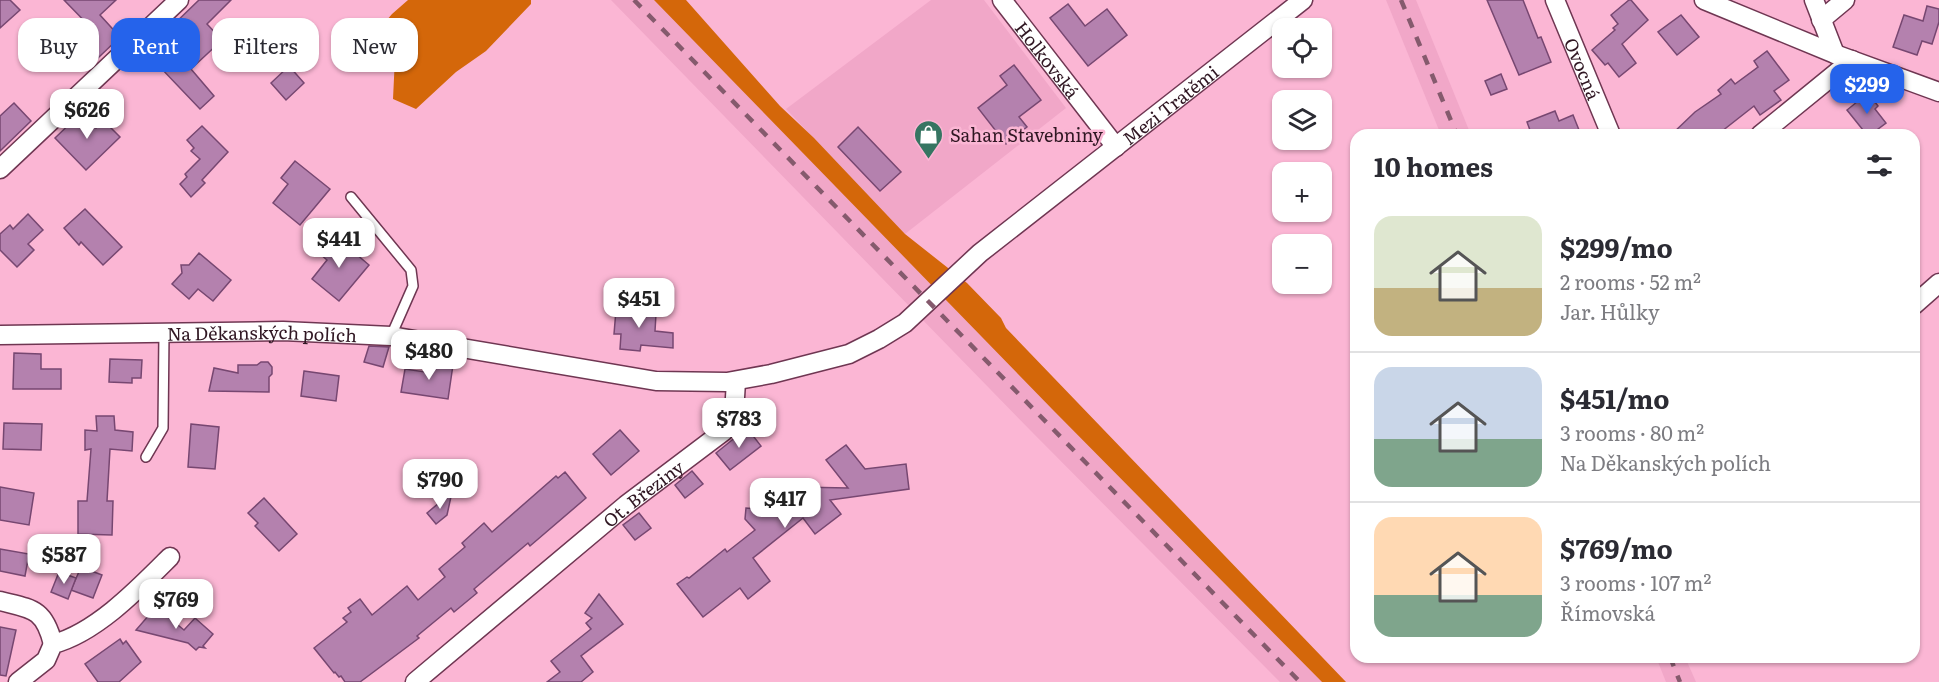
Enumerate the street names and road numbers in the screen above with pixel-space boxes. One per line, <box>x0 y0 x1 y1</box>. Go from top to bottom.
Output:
street label: Holkovská <box>1009 15 1087 104</box>
street label: Ovocná <box>1558 33 1608 104</box>
street label: Mezi Tratěmi <box>1116 58 1224 151</box>
street label: Na Děkanských polích <box>167 317 358 348</box>
street label: Ot. Březiny <box>596 452 689 533</box>

